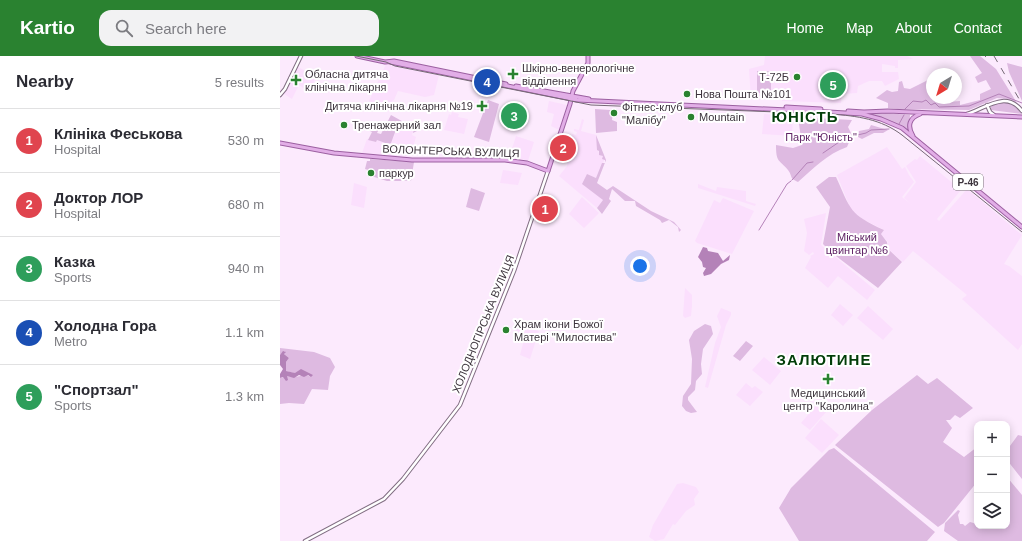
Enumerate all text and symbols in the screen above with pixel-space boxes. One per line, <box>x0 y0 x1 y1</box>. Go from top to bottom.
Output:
search box <box>99 10 379 46</box>
text: Kartio <box>20 17 75 38</box>
icon: search <box>113 17 135 39</box>
text: Search here <box>145 20 227 37</box>
text: Home <box>787 20 824 36</box>
text: Map <box>846 20 873 36</box>
text: About <box>895 20 932 36</box>
text: Contact <box>954 20 1002 36</box>
place label: Шкірно-венерологічне відділення <box>522 62 634 87</box>
pin: 4 <box>474 67 500 97</box>
place label: Обласна дитяча клінічна лікарня <box>305 68 389 93</box>
marker: Шкірно-венерологічне відділення <box>507 68 519 80</box>
north arrow <box>926 68 962 104</box>
pin: 5 <box>820 70 846 100</box>
place label: Т-72Б <box>759 71 789 83</box>
text: Nearby <box>16 72 74 91</box>
marker: Т-72Б <box>792 72 802 82</box>
marker: Обласна дитяча клінічна лікарня <box>290 74 302 86</box>
text: 5 results <box>215 75 264 90</box>
place label: Нова Пошта №101 <box>695 88 791 100</box>
marker: Нова Пошта №101 <box>682 89 692 99</box>
place label: Дитяча клінічна лікарня №19 <box>325 100 473 112</box>
marker: Дитяча клінічна лікарня №19 <box>476 100 488 112</box>
pin: 3 <box>501 101 527 131</box>
place label: Фітнес-клуб "Малібу" <box>622 101 682 126</box>
marker: Фітнес-клуб "Малібу" <box>609 108 619 118</box>
district label: ЮНІСТЬ <box>772 108 838 125</box>
place label: Mountain <box>699 111 744 123</box>
marker: Mountain <box>686 112 696 122</box>
place label: Тренажерний зал <box>352 119 441 131</box>
marker: Тренажерний зал <box>339 120 349 130</box>
text: Клініка Феськова <box>54 125 182 142</box>
park label: Парк "Юність" <box>785 131 857 143</box>
text: 1 <box>25 133 33 148</box>
text: 530 m <box>228 133 264 148</box>
pin: 2 <box>550 133 576 163</box>
text: Hospital <box>54 142 101 157</box>
street label: ВОЛОНТЕРСЬКА ВУЛИЦЯ <box>382 143 520 159</box>
place label: паркур <box>379 167 414 179</box>
marker: паркур <box>366 168 376 178</box>
road number: Р-46 <box>953 174 983 190</box>
text: Доктор ЛОР <box>54 189 143 206</box>
pin: 1 <box>532 194 558 224</box>
text: 2 <box>25 197 33 212</box>
text: 680 m <box>228 197 264 212</box>
text: Hospital <box>54 206 101 221</box>
park label: Міський цвинтар №6 <box>826 231 888 256</box>
text: Казка <box>54 253 95 270</box>
street label: ХОЛОДНОГІРСЬКА ВУЛИЦЯ <box>450 253 516 395</box>
your location <box>630 256 650 276</box>
text: 3 <box>25 261 33 276</box>
text: 940 m <box>228 261 264 276</box>
text: Sports <box>54 270 92 285</box>
text: Холодна Гора <box>54 317 156 334</box>
place label: Храм ікони Божої Матері "Милостива" <box>514 318 616 343</box>
text: 4 <box>25 325 33 340</box>
text: 1.1 km <box>225 325 264 340</box>
marker: Храм ікони Божої Матері "Милостива" <box>501 325 511 335</box>
text: Metro <box>54 334 87 349</box>
district label: ЗАЛЮТИНЕ <box>777 351 871 368</box>
marker: Медицинський центр "Каролина" <box>822 373 834 385</box>
text: "Спортзал" <box>54 381 139 398</box>
place label: Медицинський центр "Каролина" <box>783 387 873 412</box>
text: 5 <box>25 389 33 404</box>
text: 1.3 km <box>225 389 264 404</box>
text: Sports <box>54 398 92 413</box>
map controls <box>974 421 1010 529</box>
button: + <box>974 421 1010 457</box>
button: − <box>974 457 1010 493</box>
button: layers <box>974 493 1010 529</box>

